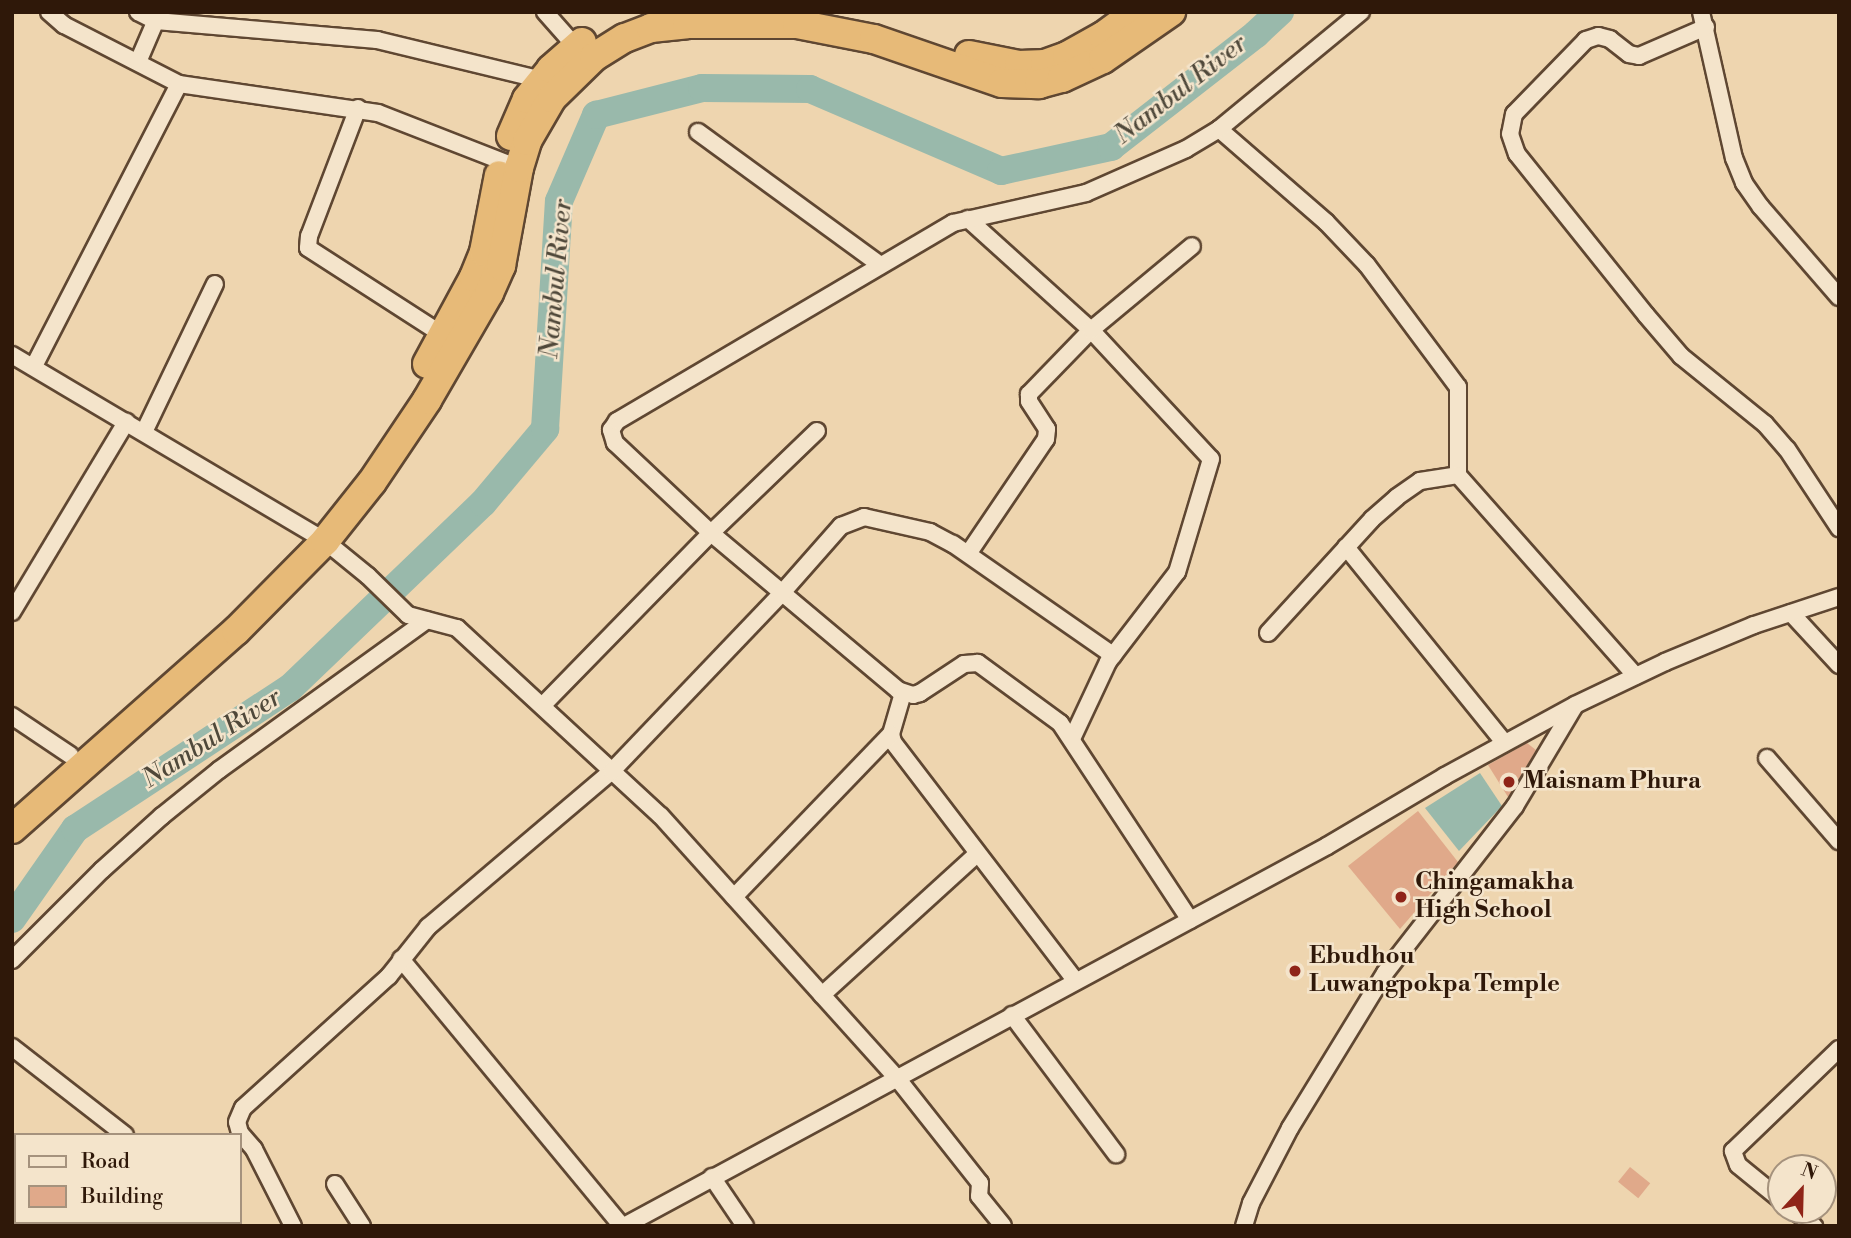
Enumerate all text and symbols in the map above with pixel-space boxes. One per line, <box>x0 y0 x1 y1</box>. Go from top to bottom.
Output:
water label: Nambul River <box>1109 29 1253 151</box>
water label: Nambul River <box>535 198 579 360</box>
water label: Nambul River <box>137 682 287 796</box>
place label: Maisnam Phura <box>1523 768 1701 796</box>
marker: Maisnam Phura <box>1501 774 1517 790</box>
place label: Chingamakha High School <box>1415 869 1574 925</box>
marker: Chingamakha High School <box>1393 889 1409 905</box>
place label: Ebudhou Luwangpokpa Temple <box>1309 943 1560 999</box>
marker: Ebudhou Luwangpokpa Temple <box>1287 963 1303 979</box>
legend <box>14 1133 242 1224</box>
text: Road <box>81 1149 130 1175</box>
north arrow <box>1767 1154 1837 1224</box>
text: N <box>1798 1157 1821 1185</box>
text: Building <box>81 1184 163 1210</box>

